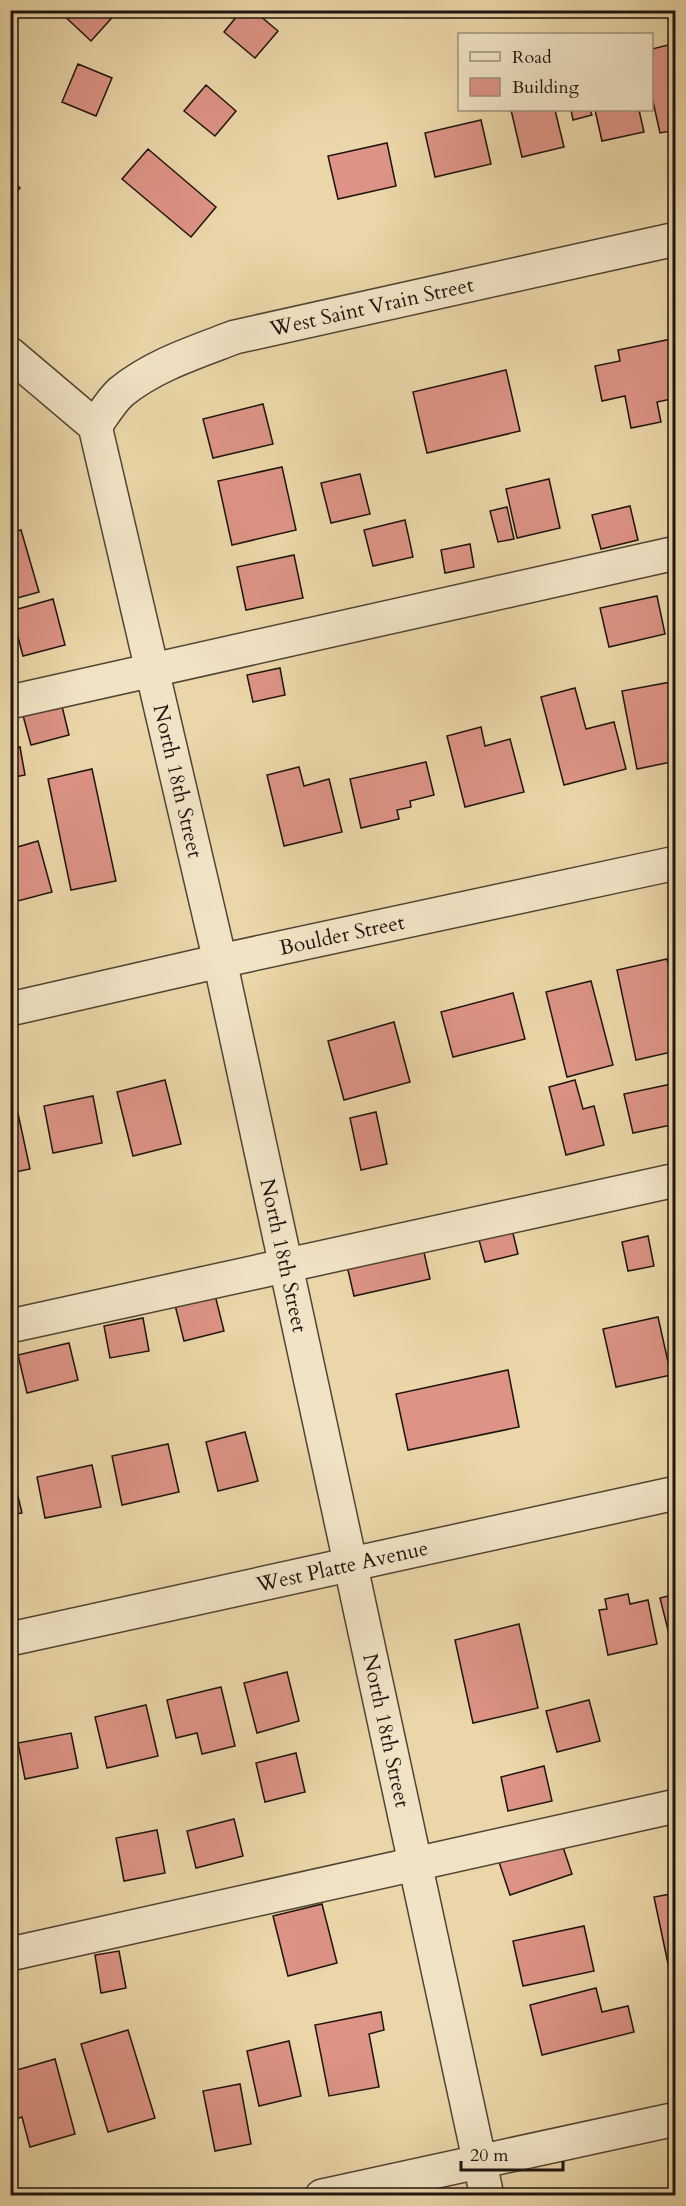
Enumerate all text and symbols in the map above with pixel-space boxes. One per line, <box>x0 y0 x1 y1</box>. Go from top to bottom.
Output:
legend <box>458 33 653 111</box>
text: Road <box>512 45 552 70</box>
text: Building <box>512 75 580 100</box>
street label: West Saint Vrain Street <box>266 270 477 344</box>
street label: North 18th Street <box>146 701 210 861</box>
street label: Boulder Street <box>277 907 407 962</box>
street label: North 18th Street <box>253 1176 314 1335</box>
street label: West Platte Avenue <box>252 1533 431 1599</box>
street label: North 18th Street <box>356 1651 417 1810</box>
scale bar <box>461 2134 563 2172</box>
text: 20 m <box>470 2143 509 2168</box>

